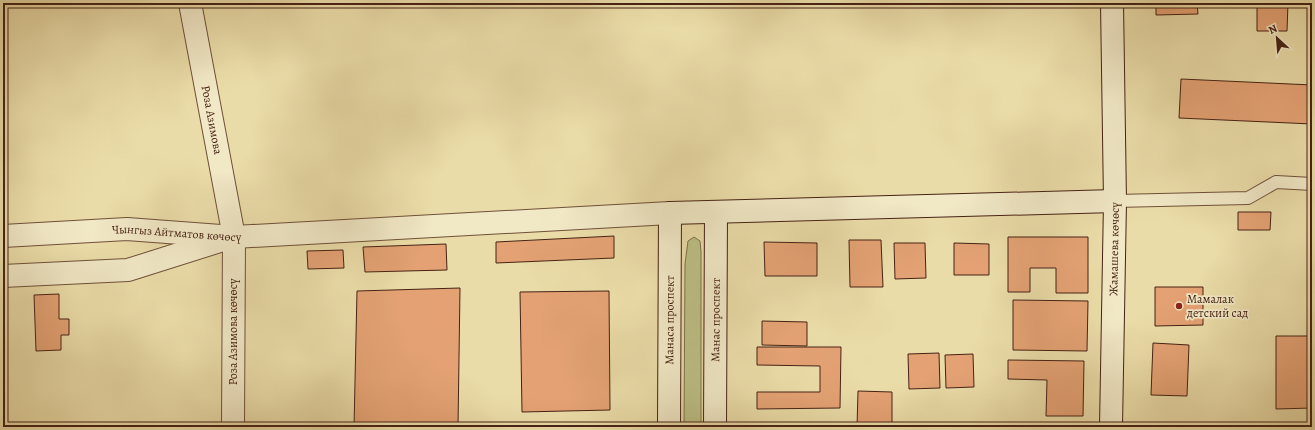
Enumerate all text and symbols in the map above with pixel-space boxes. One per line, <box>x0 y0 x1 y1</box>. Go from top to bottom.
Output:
north arrow <box>1257 18 1297 58</box>
text: N <box>1266 21 1280 38</box>
street label: Роза Азимова <box>198 84 226 156</box>
street label: Жамашева көчөсү <box>1105 202 1123 296</box>
street label: Чынгыз Айтматов көчөсү <box>112 221 242 245</box>
street label: Манаса проспект <box>661 275 678 365</box>
street label: Манас проспект <box>707 277 724 362</box>
street label: Роза Азимова көчөсү <box>225 278 241 385</box>
place label: Мамалак детский сад <box>1186 291 1248 321</box>
marker: Мамалак детский сад <box>1174 301 1184 311</box>

